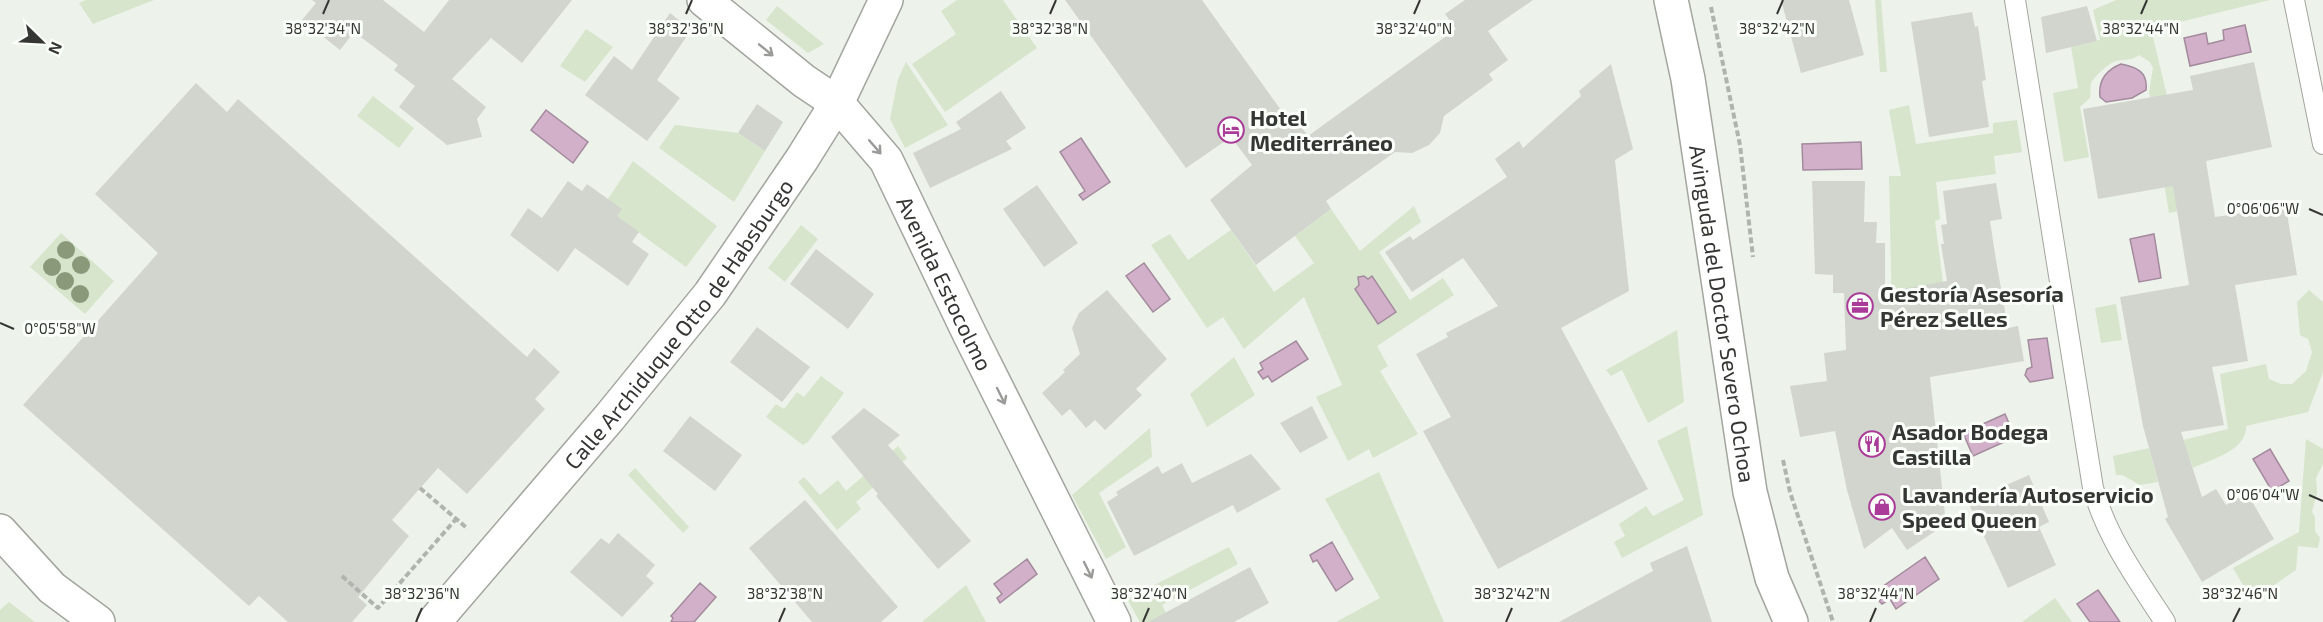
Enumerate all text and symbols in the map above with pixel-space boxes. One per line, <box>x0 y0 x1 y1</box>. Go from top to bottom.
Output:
north arrow <box>12 12 72 72</box>
text: 38°32'34"N <box>285 19 361 37</box>
text: 38°32'36"N <box>648 19 724 37</box>
text: 38°32'38"N <box>1012 19 1088 37</box>
text: 38°32'40"N <box>1376 19 1452 37</box>
text: 38°32'42"N <box>1739 19 1815 37</box>
text: 38°32'44"N <box>2103 19 2179 37</box>
text: N <box>45 39 67 57</box>
one-way arrow <box>758 43 773 57</box>
place label: Hotel Mediterráneo <box>1250 104 1393 155</box>
hotel icon: Hotel Mediterráneo <box>1216 115 1246 145</box>
one-way arrow <box>868 139 882 154</box>
street label: Avinguda del Doctor Severo Ochoa <box>1685 143 1761 484</box>
street label: Calle Archiduque Otto de Habsburgo <box>558 173 798 474</box>
street label: Avenida Estocolmo <box>892 192 998 374</box>
text: 0°06'06"W <box>2227 199 2299 217</box>
place label: Gestoría Asesoría Pérez Selles <box>1880 280 2064 331</box>
office icon: Gestoría Asesoría Pérez Selles <box>1845 291 1875 321</box>
text: 0°05'58"W <box>24 319 96 337</box>
one-way arrow <box>995 386 1007 404</box>
place label: Asador Bodega Castilla <box>1892 418 2048 469</box>
restaurant icon: Asador Bodega Castilla <box>1857 429 1887 459</box>
place label: Lavandería Autoservicio Speed Queen <box>1902 481 2154 533</box>
text: 0°06'04"W <box>2227 485 2299 503</box>
shop icon: Lavandería Autoservicio Speed Queen <box>1867 492 1897 522</box>
one-way arrow <box>1082 561 1094 579</box>
text: 38°32'36"N <box>384 584 460 602</box>
text: 38°32'38"N <box>747 584 823 602</box>
text: 38°32'40"N <box>1111 584 1187 602</box>
text: 38°32'42"N <box>1474 584 1550 602</box>
text: 38°32'44"N <box>1838 584 1914 602</box>
text: 38°32'46"N <box>2202 584 2278 602</box>

